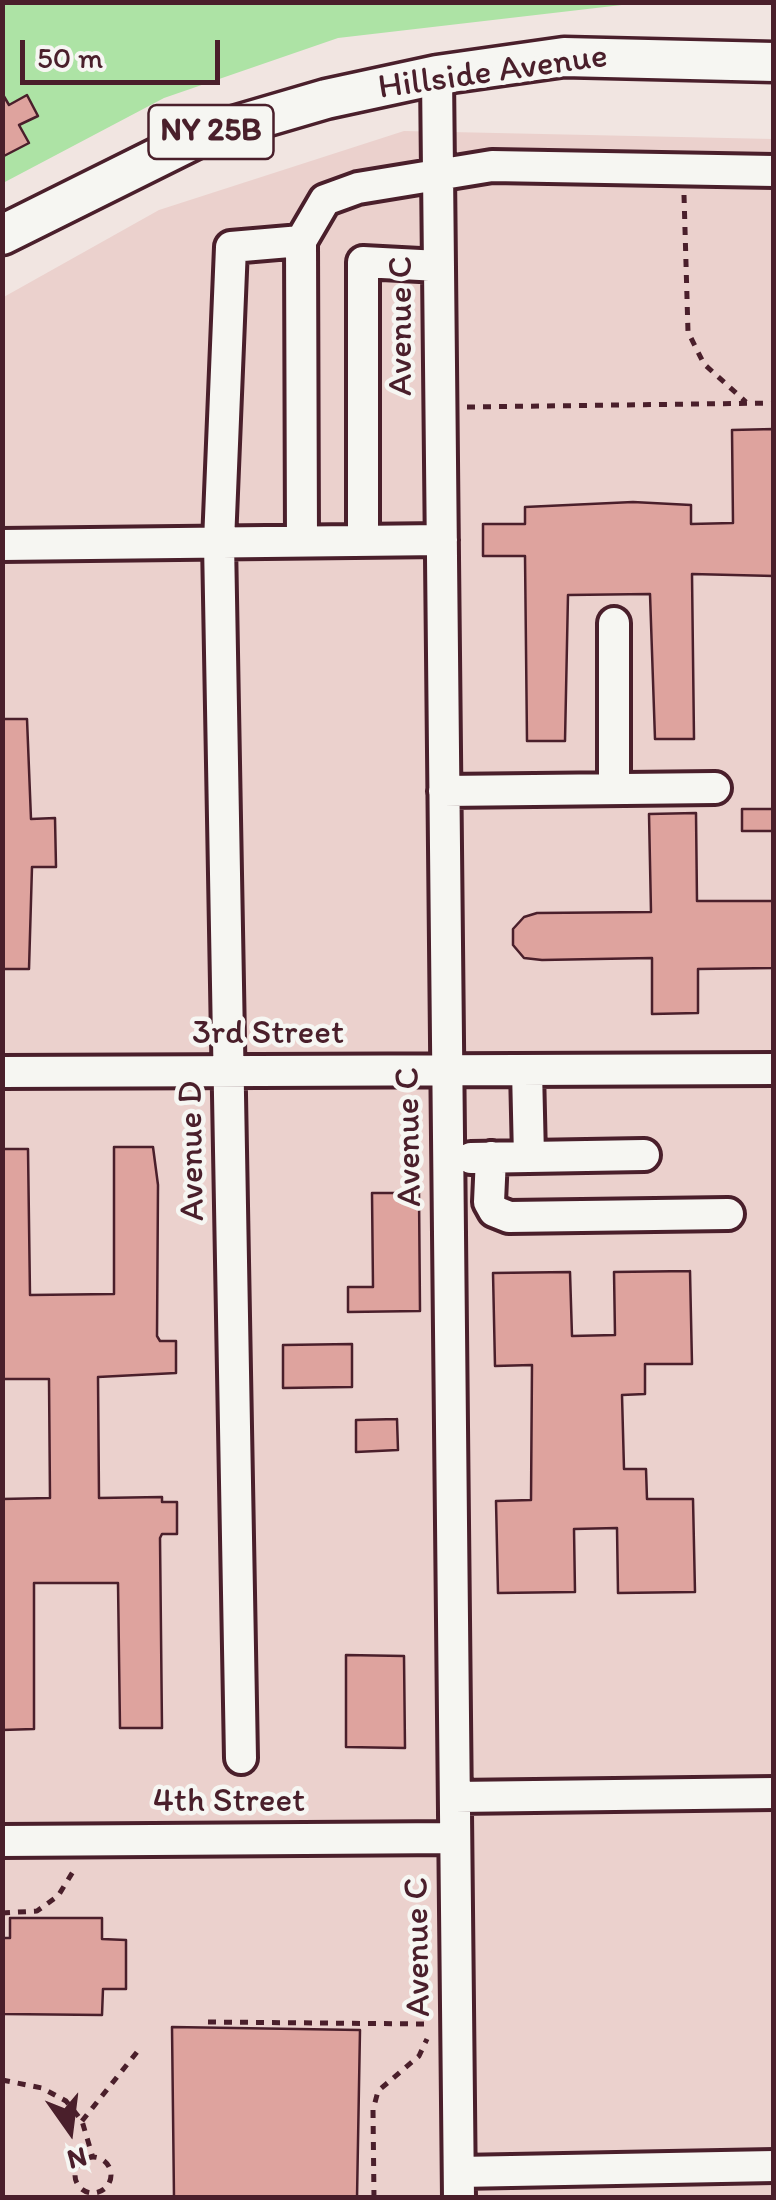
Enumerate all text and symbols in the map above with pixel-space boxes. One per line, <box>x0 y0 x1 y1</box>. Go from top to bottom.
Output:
scale bar <box>25 20 225 82</box>
street label: Hillside Avenue <box>376 36 610 110</box>
text: 50 m <box>37 39 103 76</box>
road number: NY 25B <box>148 105 274 159</box>
street label: Avenue C <box>381 256 423 396</box>
street label: 3rd Street <box>192 1013 344 1055</box>
street label: Avenue C <box>388 1067 432 1207</box>
street label: Avenue D <box>171 1080 215 1222</box>
street label: 4th Street <box>153 1781 305 1823</box>
street label: Avenue C <box>397 1877 441 2017</box>
north arrow <box>20 2080 120 2180</box>
text: N <box>64 2140 91 2178</box>

